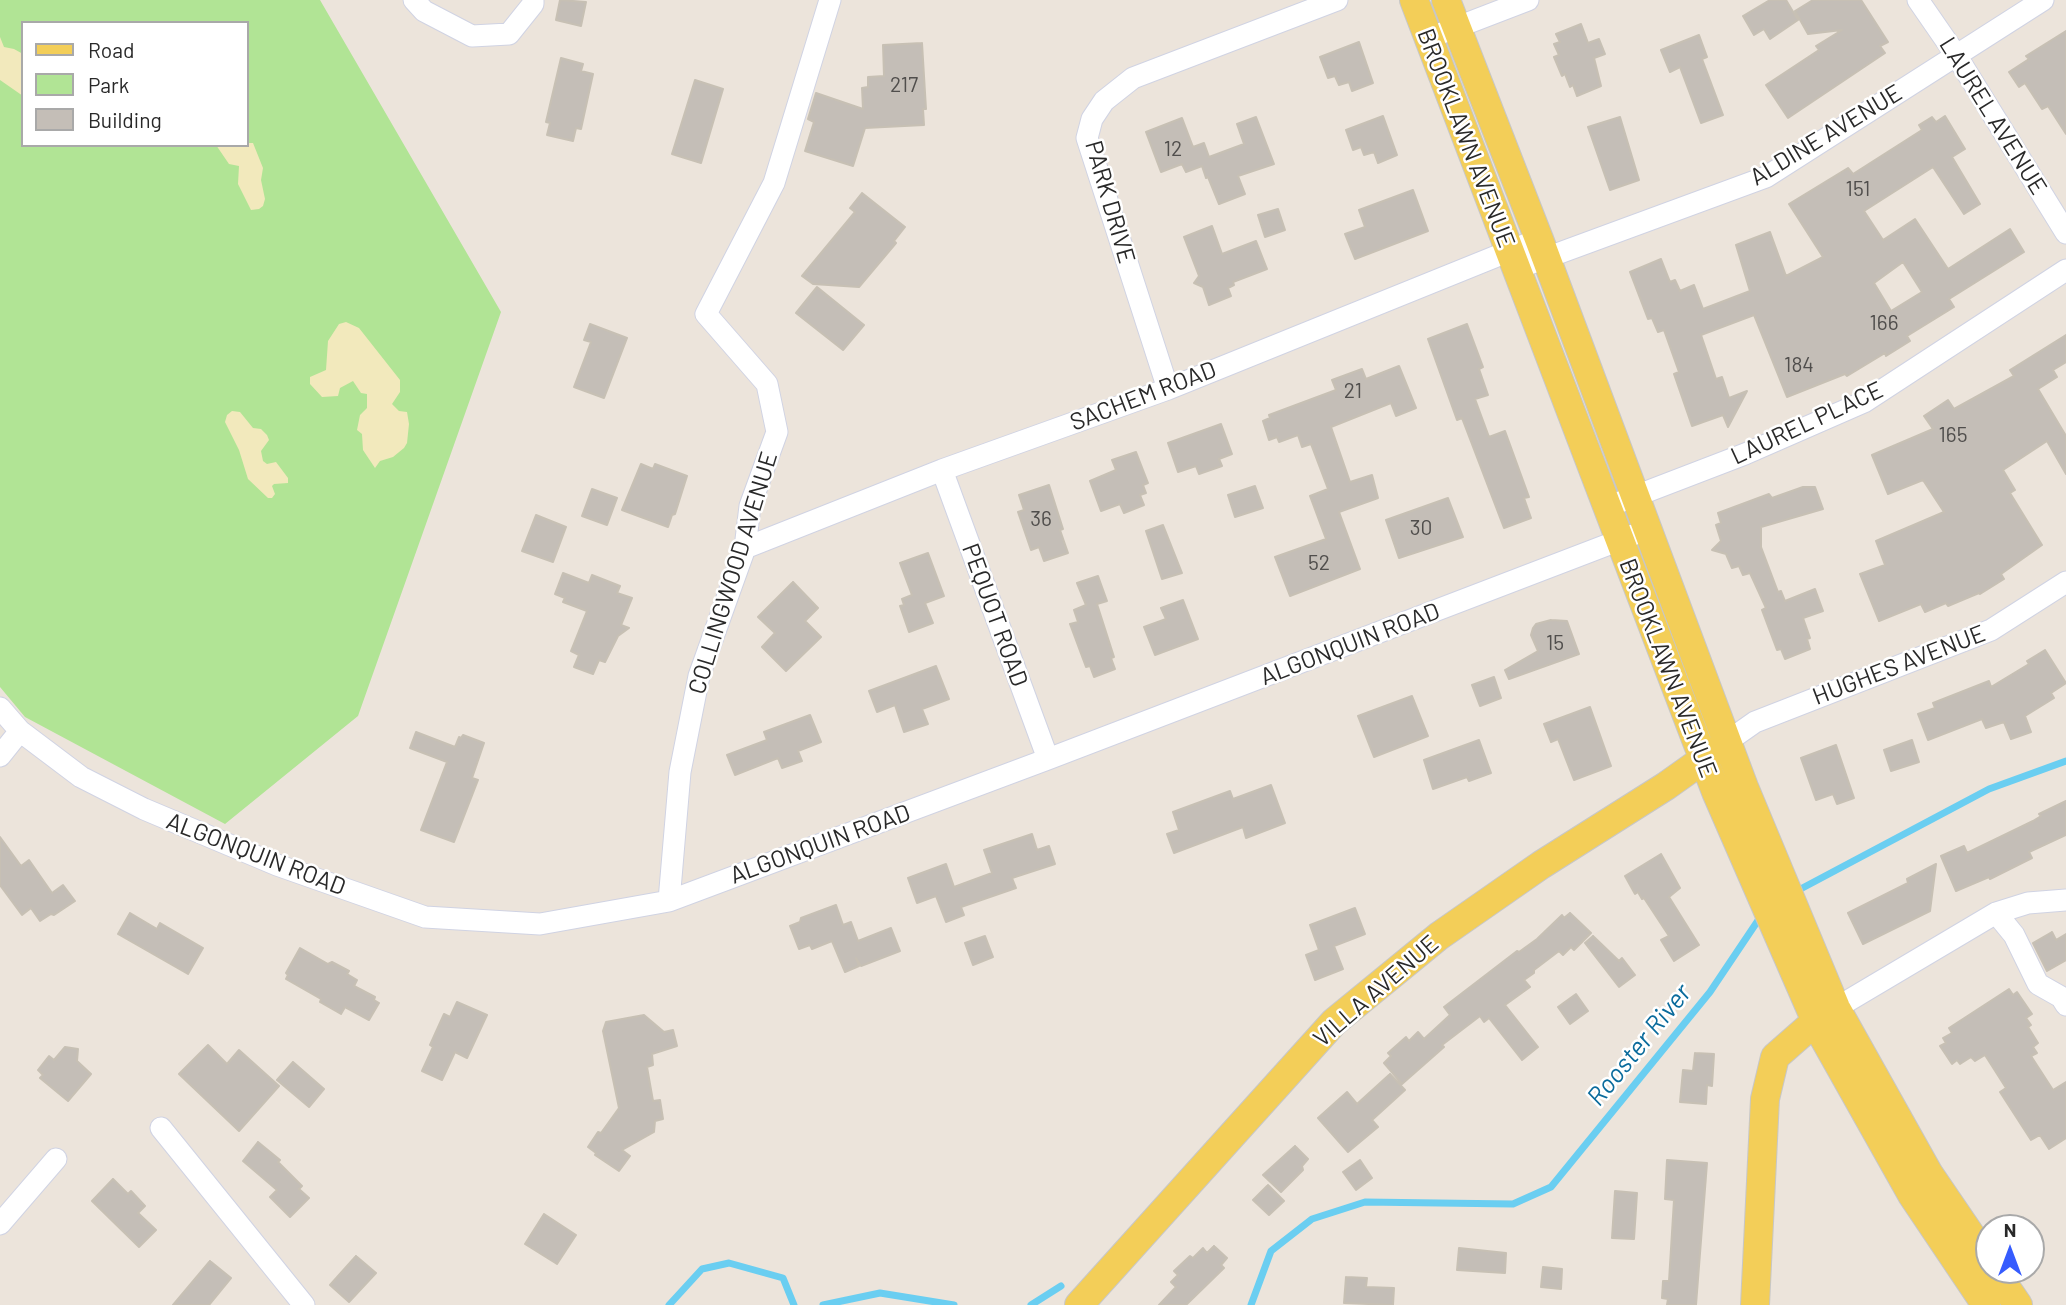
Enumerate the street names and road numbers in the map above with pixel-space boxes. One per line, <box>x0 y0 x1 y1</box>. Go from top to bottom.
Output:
street label: BROOKLAWN AVENUE <box>1411 24 1521 252</box>
street label: LAUREL AVENUE <box>1933 32 2053 200</box>
street label: ALDINE AVENUE <box>1745 78 1907 192</box>
street label: PARK DRIVE <box>1079 137 1141 267</box>
street label: SACHEM ROAD <box>1066 355 1220 437</box>
street label: LAUREL PLACE <box>1726 375 1888 471</box>
street label: COLLINGWOOD AVENUE <box>682 448 784 698</box>
street label: PEQUOT ROAD <box>956 540 1034 690</box>
street label: BROOKLAWN AVENUE <box>1613 554 1723 782</box>
street label: ALGONQUIN ROAD <box>1256 597 1444 691</box>
street label: HUGHES AVENUE <box>1809 619 1989 711</box>
street label: ALGONQUIN ROAD <box>726 798 914 890</box>
street label: ALGONQUIN ROAD <box>162 807 350 901</box>
street label: VILLA AVENUE <box>1308 929 1444 1053</box>

